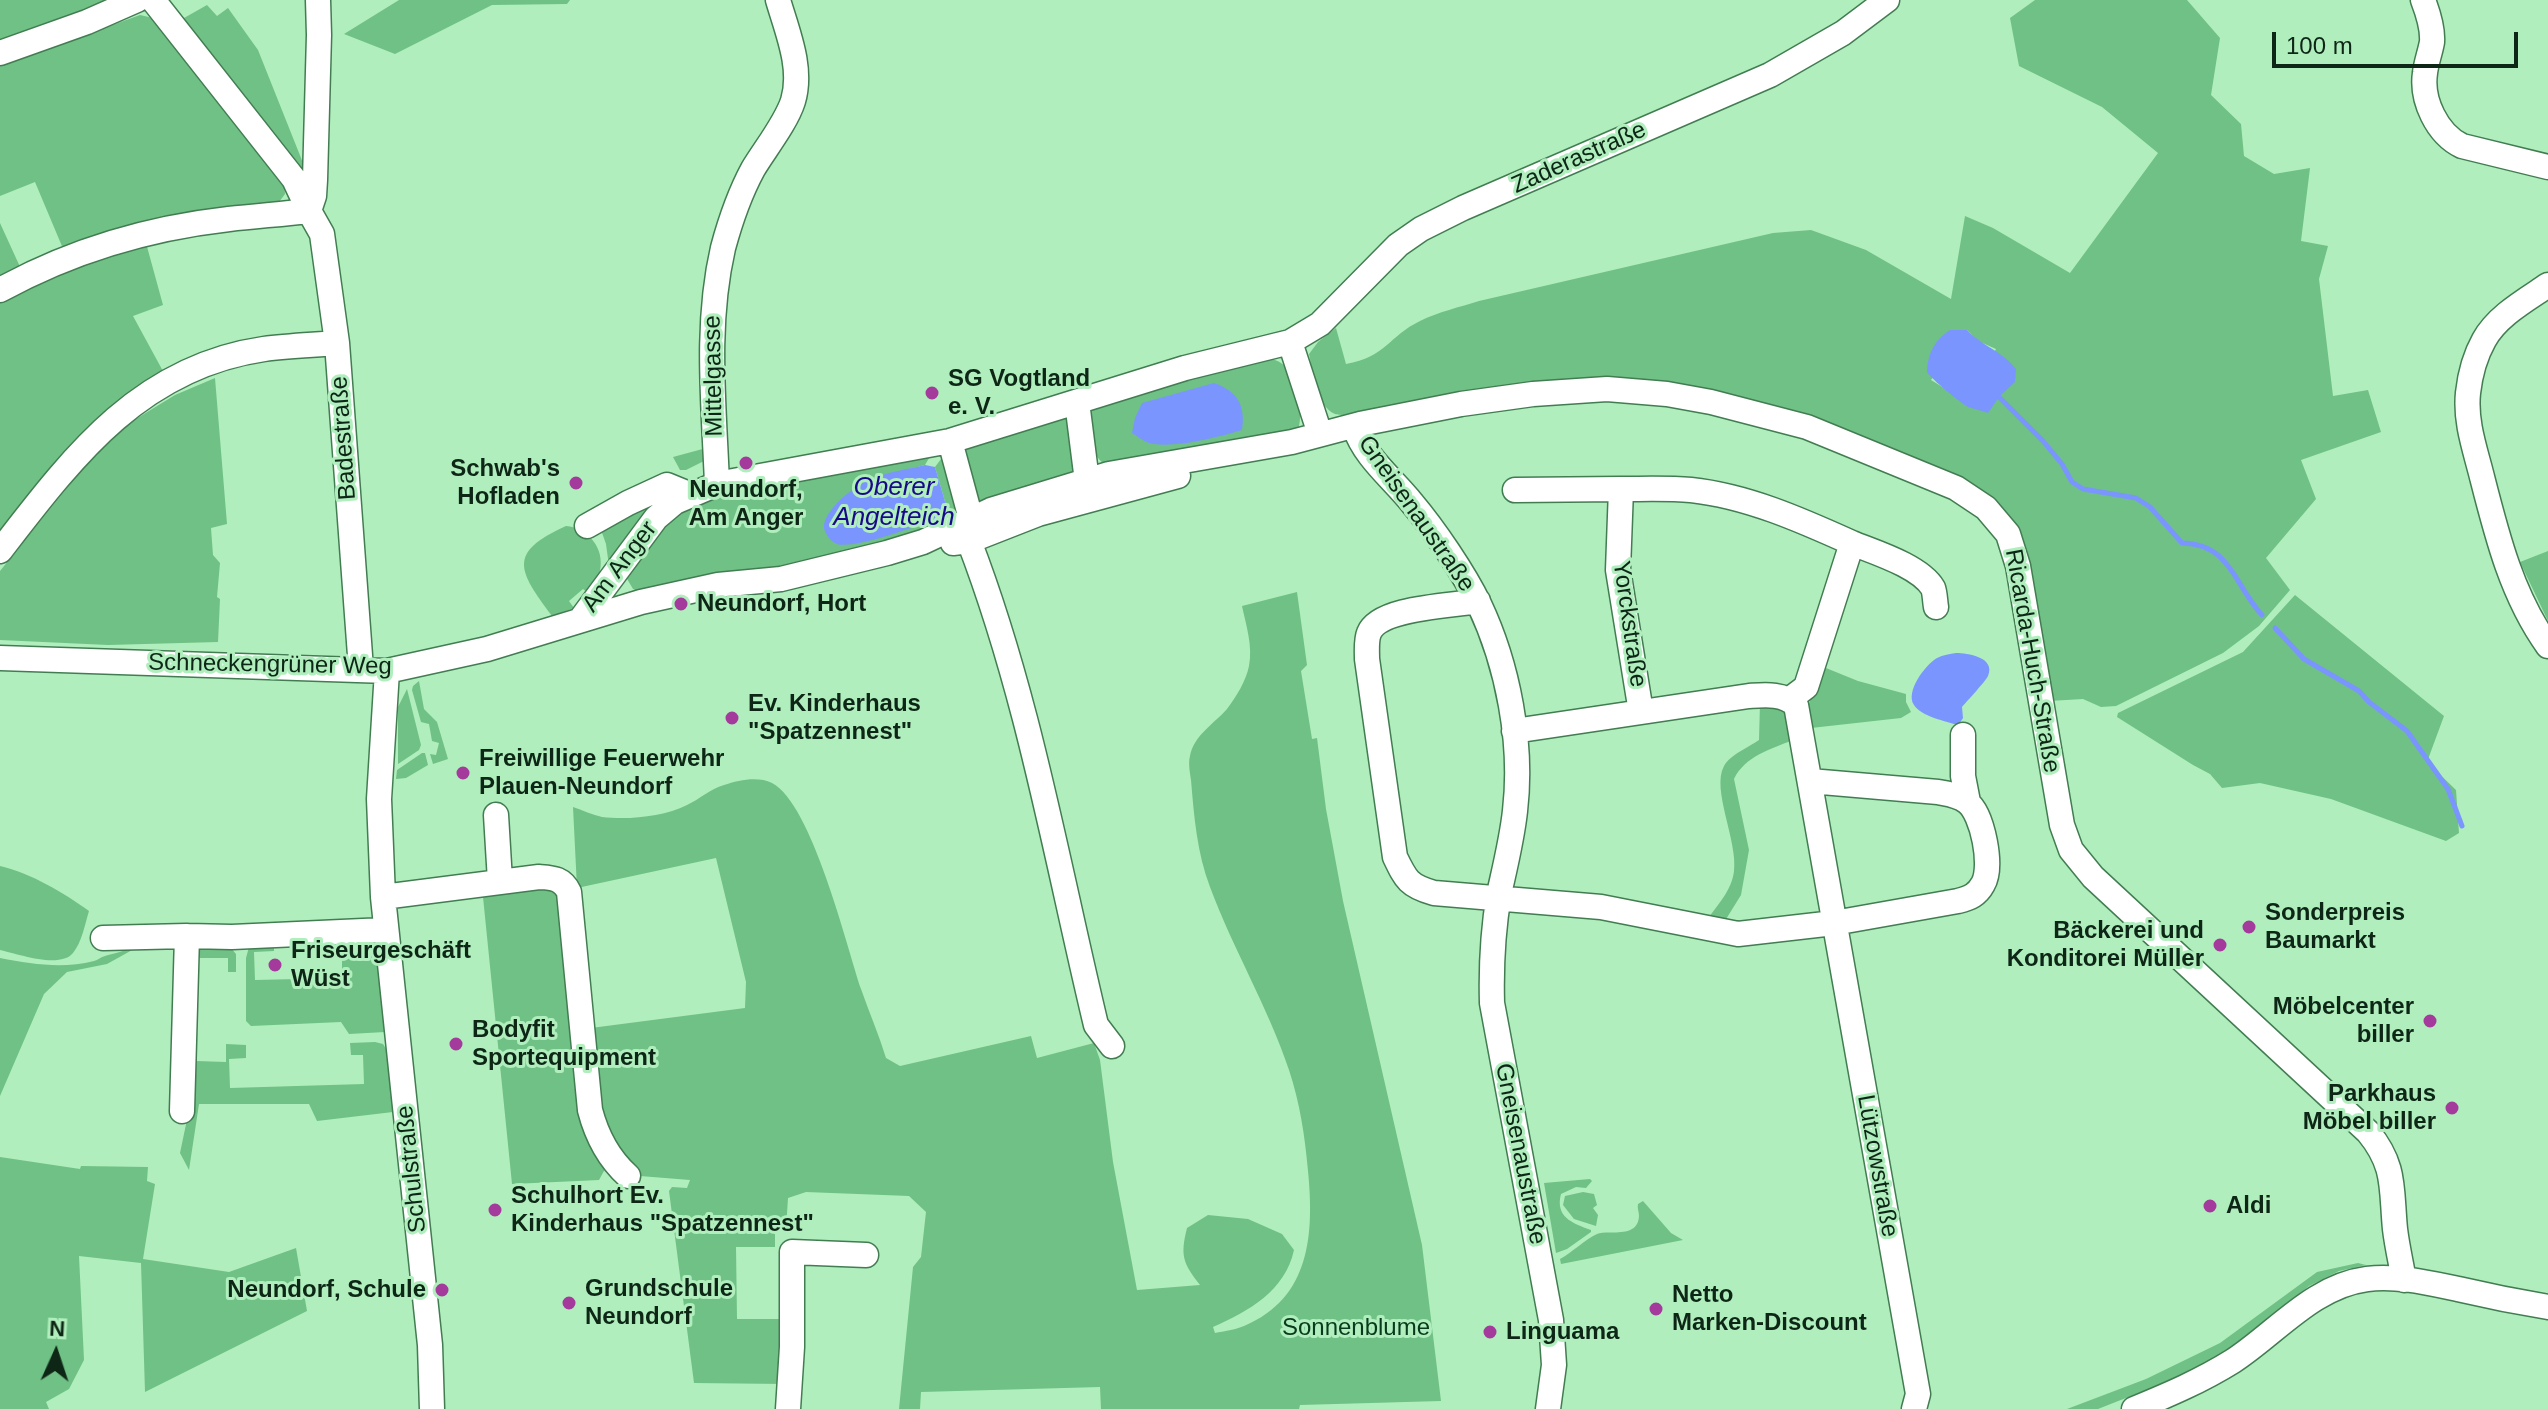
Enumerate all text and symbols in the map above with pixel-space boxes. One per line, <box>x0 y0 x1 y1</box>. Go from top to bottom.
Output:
scale bar <box>2276 16 2522 66</box>
text: 100 m <box>2286 32 2353 59</box>
street label: Zaderastraße <box>1507 116 1651 200</box>
street label: Mittelgasse <box>699 315 729 437</box>
place label: SG Vogtland e. V. <box>948 365 1090 421</box>
street label: Badestraße <box>325 375 363 501</box>
marker: SG Vogtland e. V. <box>923 384 941 402</box>
street label: Gneisenaustraße <box>1351 430 1481 598</box>
marker: Neundorf, Am Anger <box>737 454 755 472</box>
place label: Schwab's Hofladen <box>450 455 560 511</box>
water label: Oberer Angelteich <box>833 472 955 534</box>
marker: Schwab's Hofladen <box>567 474 585 492</box>
place label: Neundorf, Am Anger <box>689 476 803 532</box>
street label: Am Anger <box>576 516 664 618</box>
street label: Ricarda-Huch-Straße <box>1998 547 2066 775</box>
street label: Yorckstraße <box>1606 559 1652 689</box>
place label: Neundorf, Hort <box>697 590 866 618</box>
marker: Neundorf, Hort <box>672 595 690 613</box>
street label: Schneckengrüner Weg <box>148 648 392 682</box>
place label: Ev. Kinderhaus "Spatzennest" <box>748 690 921 746</box>
marker: Ev. Kinderhaus "Spatzennest" <box>723 709 741 727</box>
place label: Freiwillige Feuerwehr Plauen-Neundorf <box>479 745 724 801</box>
marker: Freiwillige Feuerwehr Plauen-Neundorf <box>454 764 472 782</box>
place label: Sonderpreis Baumarkt <box>2265 899 2405 955</box>
place label: Bäckerei und Konditorei Müller <box>2007 917 2204 973</box>
marker: Sonderpreis Baumarkt <box>2240 918 2258 936</box>
marker: Bäckerei und Konditorei Müller <box>2211 936 2229 954</box>
place label: Friseurgeschäft Wüst <box>291 937 471 993</box>
marker: Friseurgeschäft Wüst <box>266 956 284 974</box>
place label: Möbelcenter biller <box>2273 993 2414 1049</box>
marker: Möbelcenter biller <box>2421 1012 2439 1030</box>
place label: Bodyfit Sportequipment <box>472 1016 656 1072</box>
marker: Bodyfit Sportequipment <box>447 1035 465 1053</box>
street label: Gneisenaustraße <box>1488 1061 1552 1247</box>
place label: Parkhaus Möbel biller <box>2303 1080 2436 1136</box>
street label: Lützowstraße <box>1850 1093 1904 1239</box>
marker: Parkhaus Möbel biller <box>2443 1099 2461 1117</box>
street label: Schulstraße <box>391 1104 433 1234</box>
place label: Schulhort Ev. Kinderhaus "Spatzennest" <box>511 1182 814 1238</box>
place label: Aldi <box>2226 1192 2271 1220</box>
marker: Aldi <box>2201 1197 2219 1215</box>
marker: Schulhort Ev. Kinderhaus "Spatzennest" <box>486 1201 504 1219</box>
place label: Grundschule Neundorf <box>585 1275 733 1331</box>
place label: Neundorf, Schule <box>227 1276 426 1304</box>
marker: Neundorf, Schule <box>433 1281 451 1299</box>
place label: Netto Marken-Discount <box>1672 1281 1867 1337</box>
marker: Grundschule Neundorf <box>560 1294 578 1312</box>
marker: Netto Marken-Discount <box>1647 1300 1665 1318</box>
north arrow <box>16 1313 96 1393</box>
park label: Sonnenblume <box>1282 1314 1430 1342</box>
text: N <box>49 1316 66 1341</box>
place label: Linguama <box>1506 1318 1619 1346</box>
marker: Linguama <box>1481 1323 1499 1341</box>

